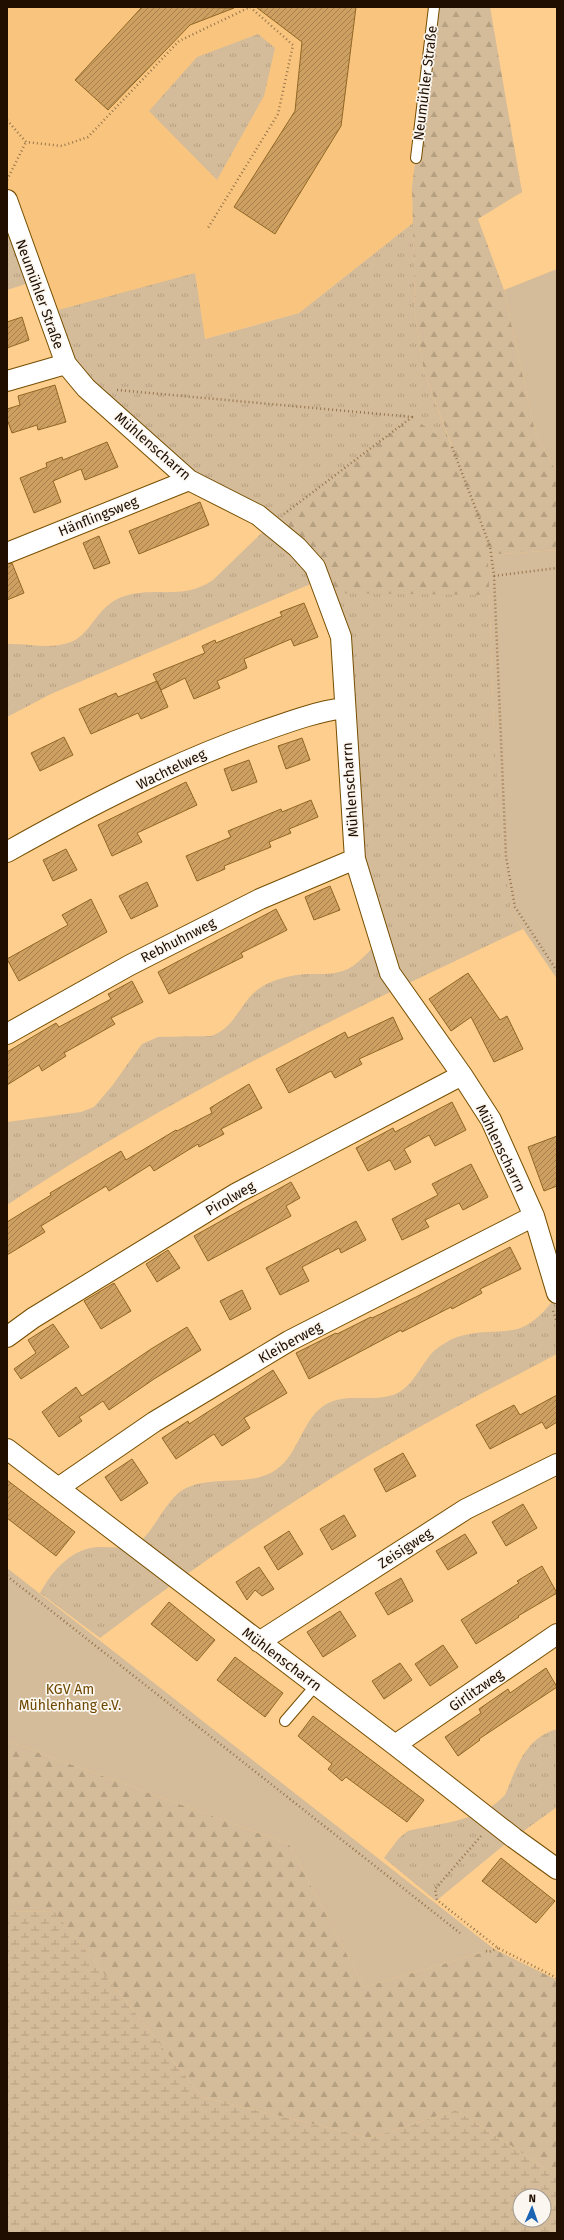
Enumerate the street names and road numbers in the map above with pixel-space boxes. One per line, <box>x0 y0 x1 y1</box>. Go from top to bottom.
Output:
street label: Neumühler Straße <box>410 25 441 141</box>
street label: Neumühler Straße <box>12 237 67 351</box>
street label: Mühlenscharrn <box>111 409 194 484</box>
street label: Hänflingsweg <box>56 493 141 540</box>
street label: Mühlenscharrn <box>339 742 362 838</box>
street label: Wachtelweg <box>134 745 209 794</box>
street label: Rebhuhnweg <box>138 914 219 967</box>
street label: Mühlenscharrn <box>472 1102 529 1195</box>
street label: Pirolweg <box>202 1177 259 1219</box>
street label: Kleiberweg <box>255 1318 326 1367</box>
street label: Zeisigweg <box>375 1524 436 1572</box>
street label: Mühlenscharrn <box>239 1624 325 1695</box>
street label: Girlitzweg <box>446 1665 507 1715</box>

